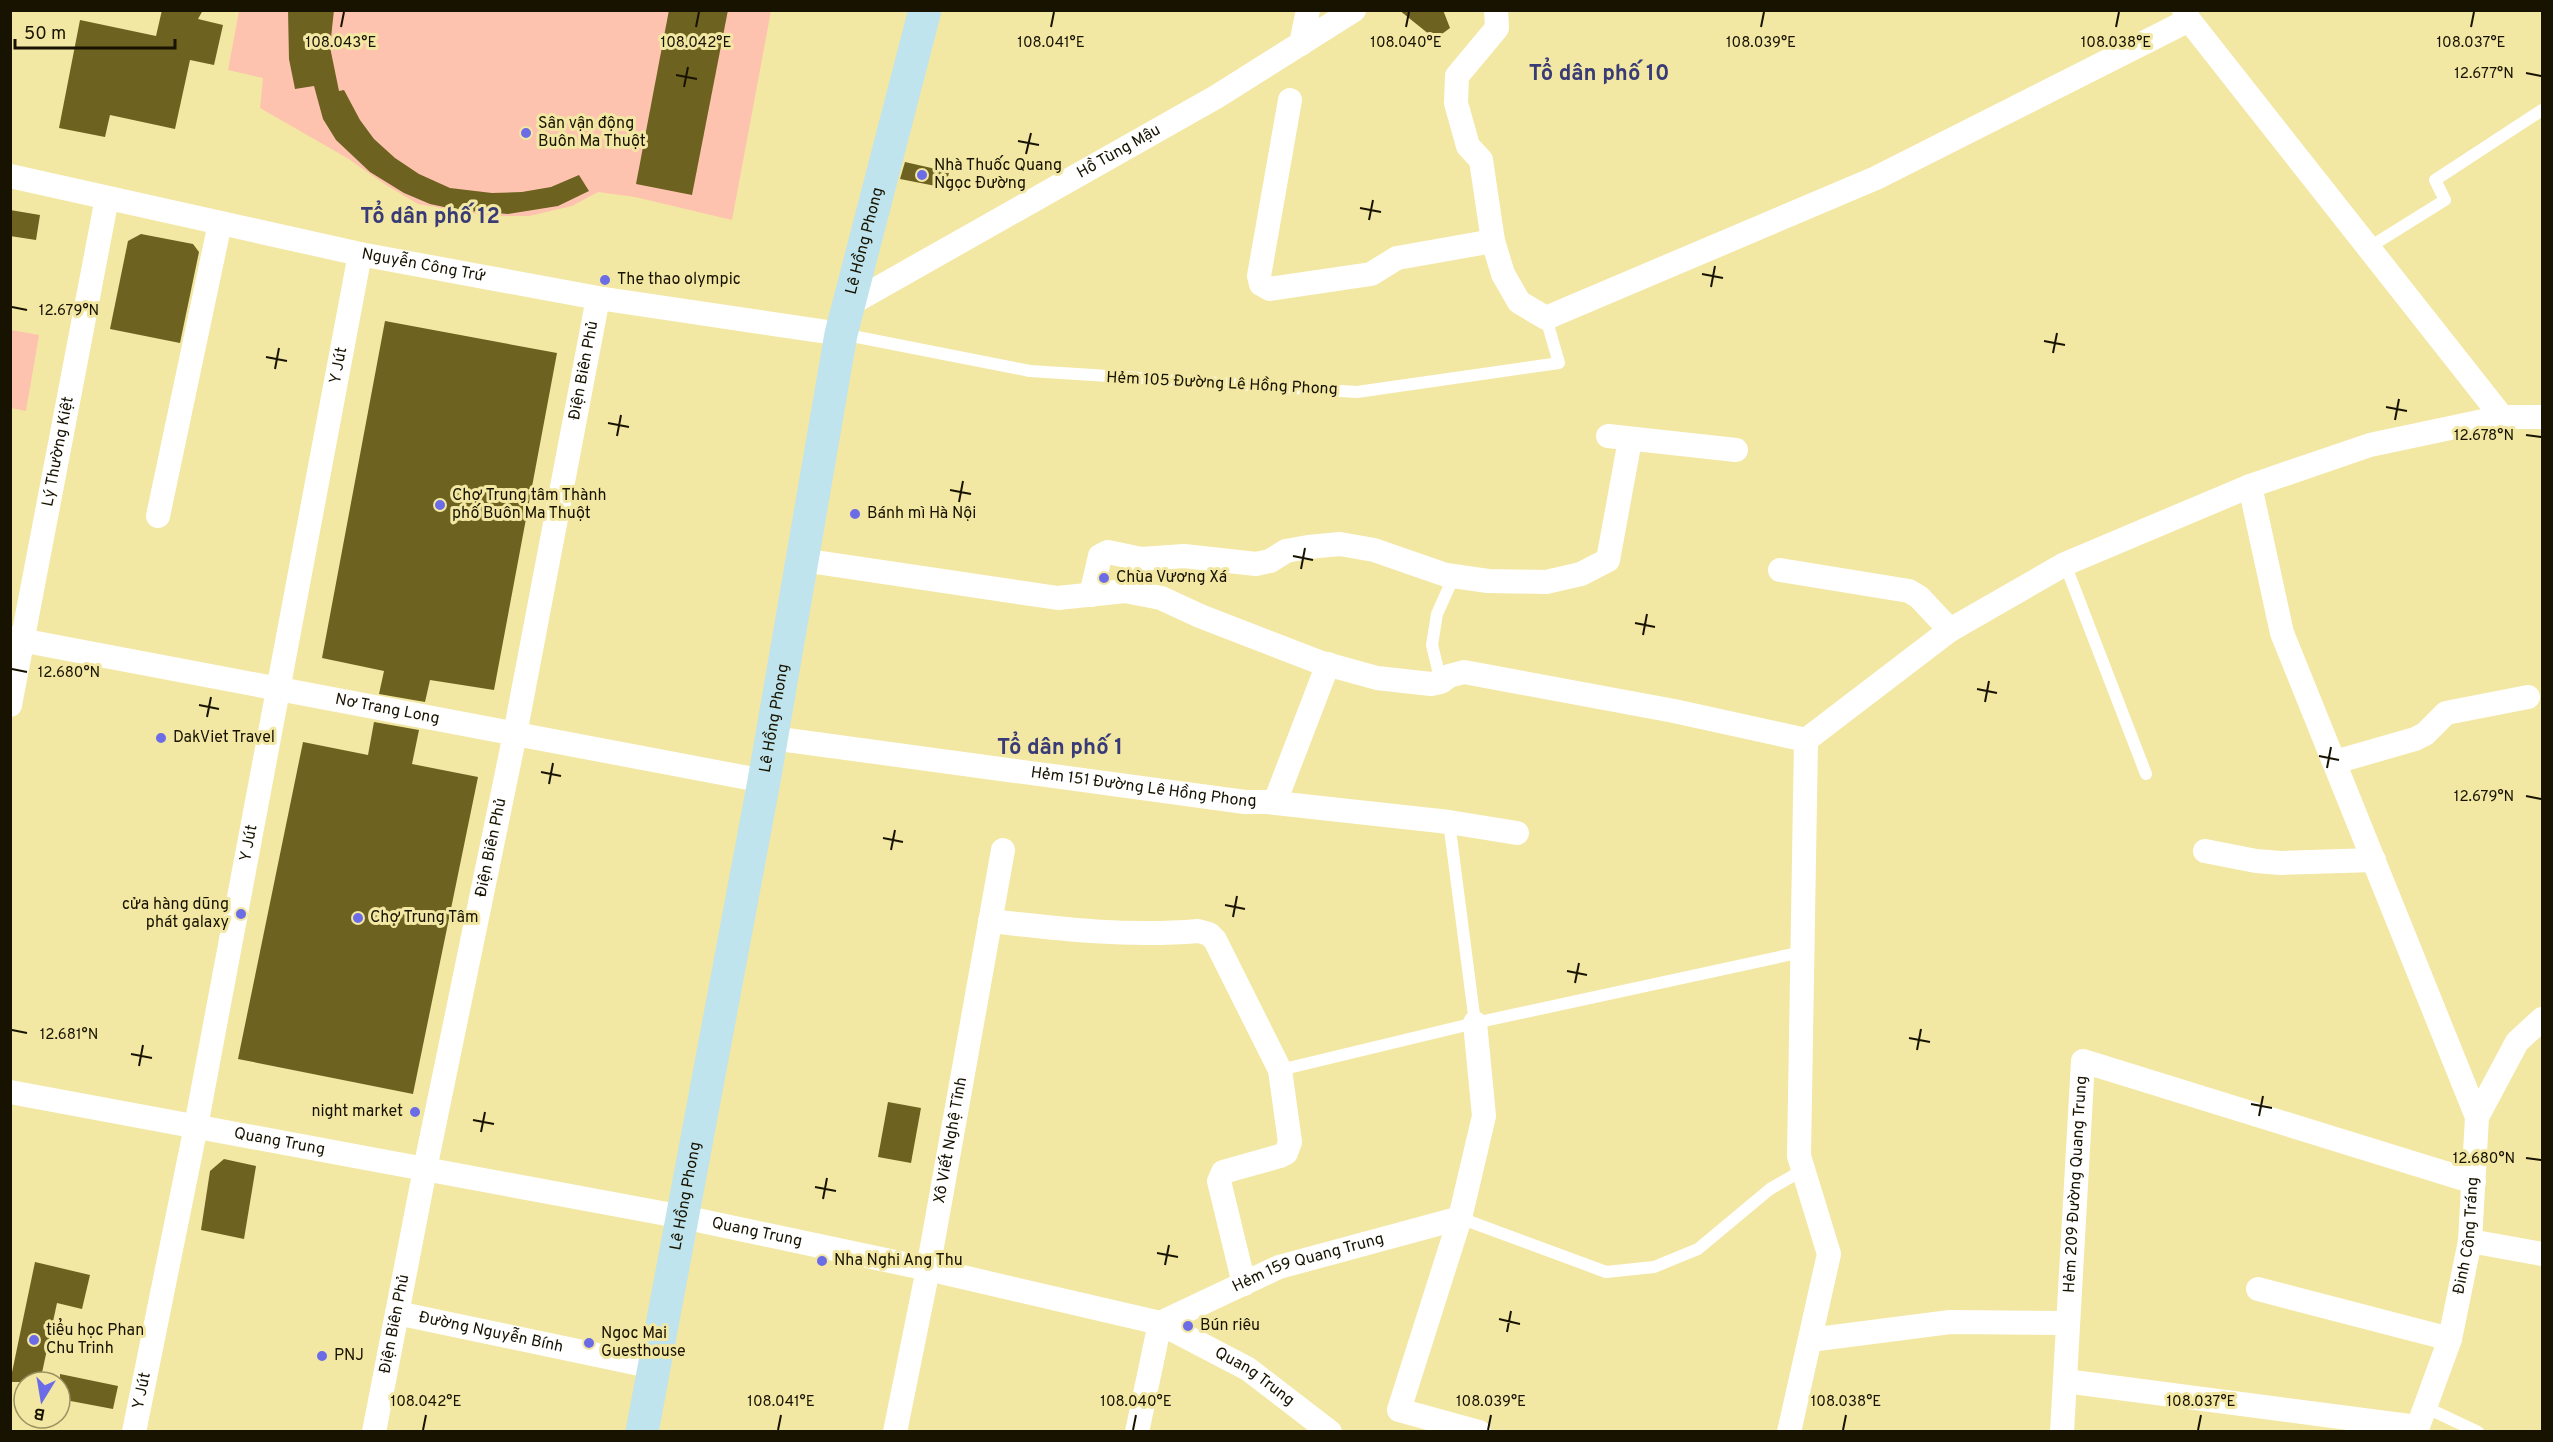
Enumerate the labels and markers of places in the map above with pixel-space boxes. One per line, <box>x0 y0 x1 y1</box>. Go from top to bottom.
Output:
place label: Sân vận động Buôn Ma Thuột <box>538 114 646 152</box>
marker: Sân vận động Buôn Ma Thuột <box>519 126 533 140</box>
place label: Nhà Thuốc Quang Ngọc Đường <box>934 155 1062 194</box>
marker: Nhà Thuốc Quang Ngọc Đường <box>915 168 929 182</box>
place label: The thao olympic <box>617 270 741 290</box>
marker: The thao olympic <box>598 273 612 287</box>
place label: Chợ Trung tâm Thành phố Buôn Ma Thuột <box>452 486 607 524</box>
marker: Chợ Trung tâm Thành phố Buôn Ma Thuột <box>433 498 447 512</box>
place label: Bánh mì Hà Nội <box>867 504 976 524</box>
marker: Bánh mì Hà Nội <box>848 507 862 521</box>
place label: Chùa Vương Xá <box>1116 568 1227 588</box>
marker: Chùa Vương Xá <box>1097 571 1111 585</box>
place label: DakViet Travel <box>173 728 275 748</box>
marker: DakViet Travel <box>154 731 168 745</box>
place label: cửa hàng dũng phát galaxy <box>122 895 229 933</box>
marker: cửa hàng dũng phát galaxy <box>234 907 248 921</box>
place label: Chợ Trung Tâm <box>370 908 479 928</box>
marker: Chợ Trung Tâm <box>351 911 365 925</box>
place label: night market <box>311 1102 403 1122</box>
marker: night market <box>408 1105 422 1119</box>
place label: Nha Nghi Ang Thu <box>834 1251 963 1271</box>
marker: Nha Nghi Ang Thu <box>815 1254 829 1268</box>
place label: Bún riêu <box>1200 1316 1260 1336</box>
place label: tiểu học Phan Chu Trinh <box>46 1318 144 1359</box>
marker: Bún riêu <box>1181 1319 1195 1333</box>
place label: Ngoc Mai Guesthouse <box>601 1324 686 1362</box>
marker: tiểu học Phan Chu Trinh <box>27 1333 41 1347</box>
marker: Ngoc Mai Guesthouse <box>582 1336 596 1350</box>
place label: PNJ <box>334 1346 364 1366</box>
marker: PNJ <box>315 1349 329 1363</box>

